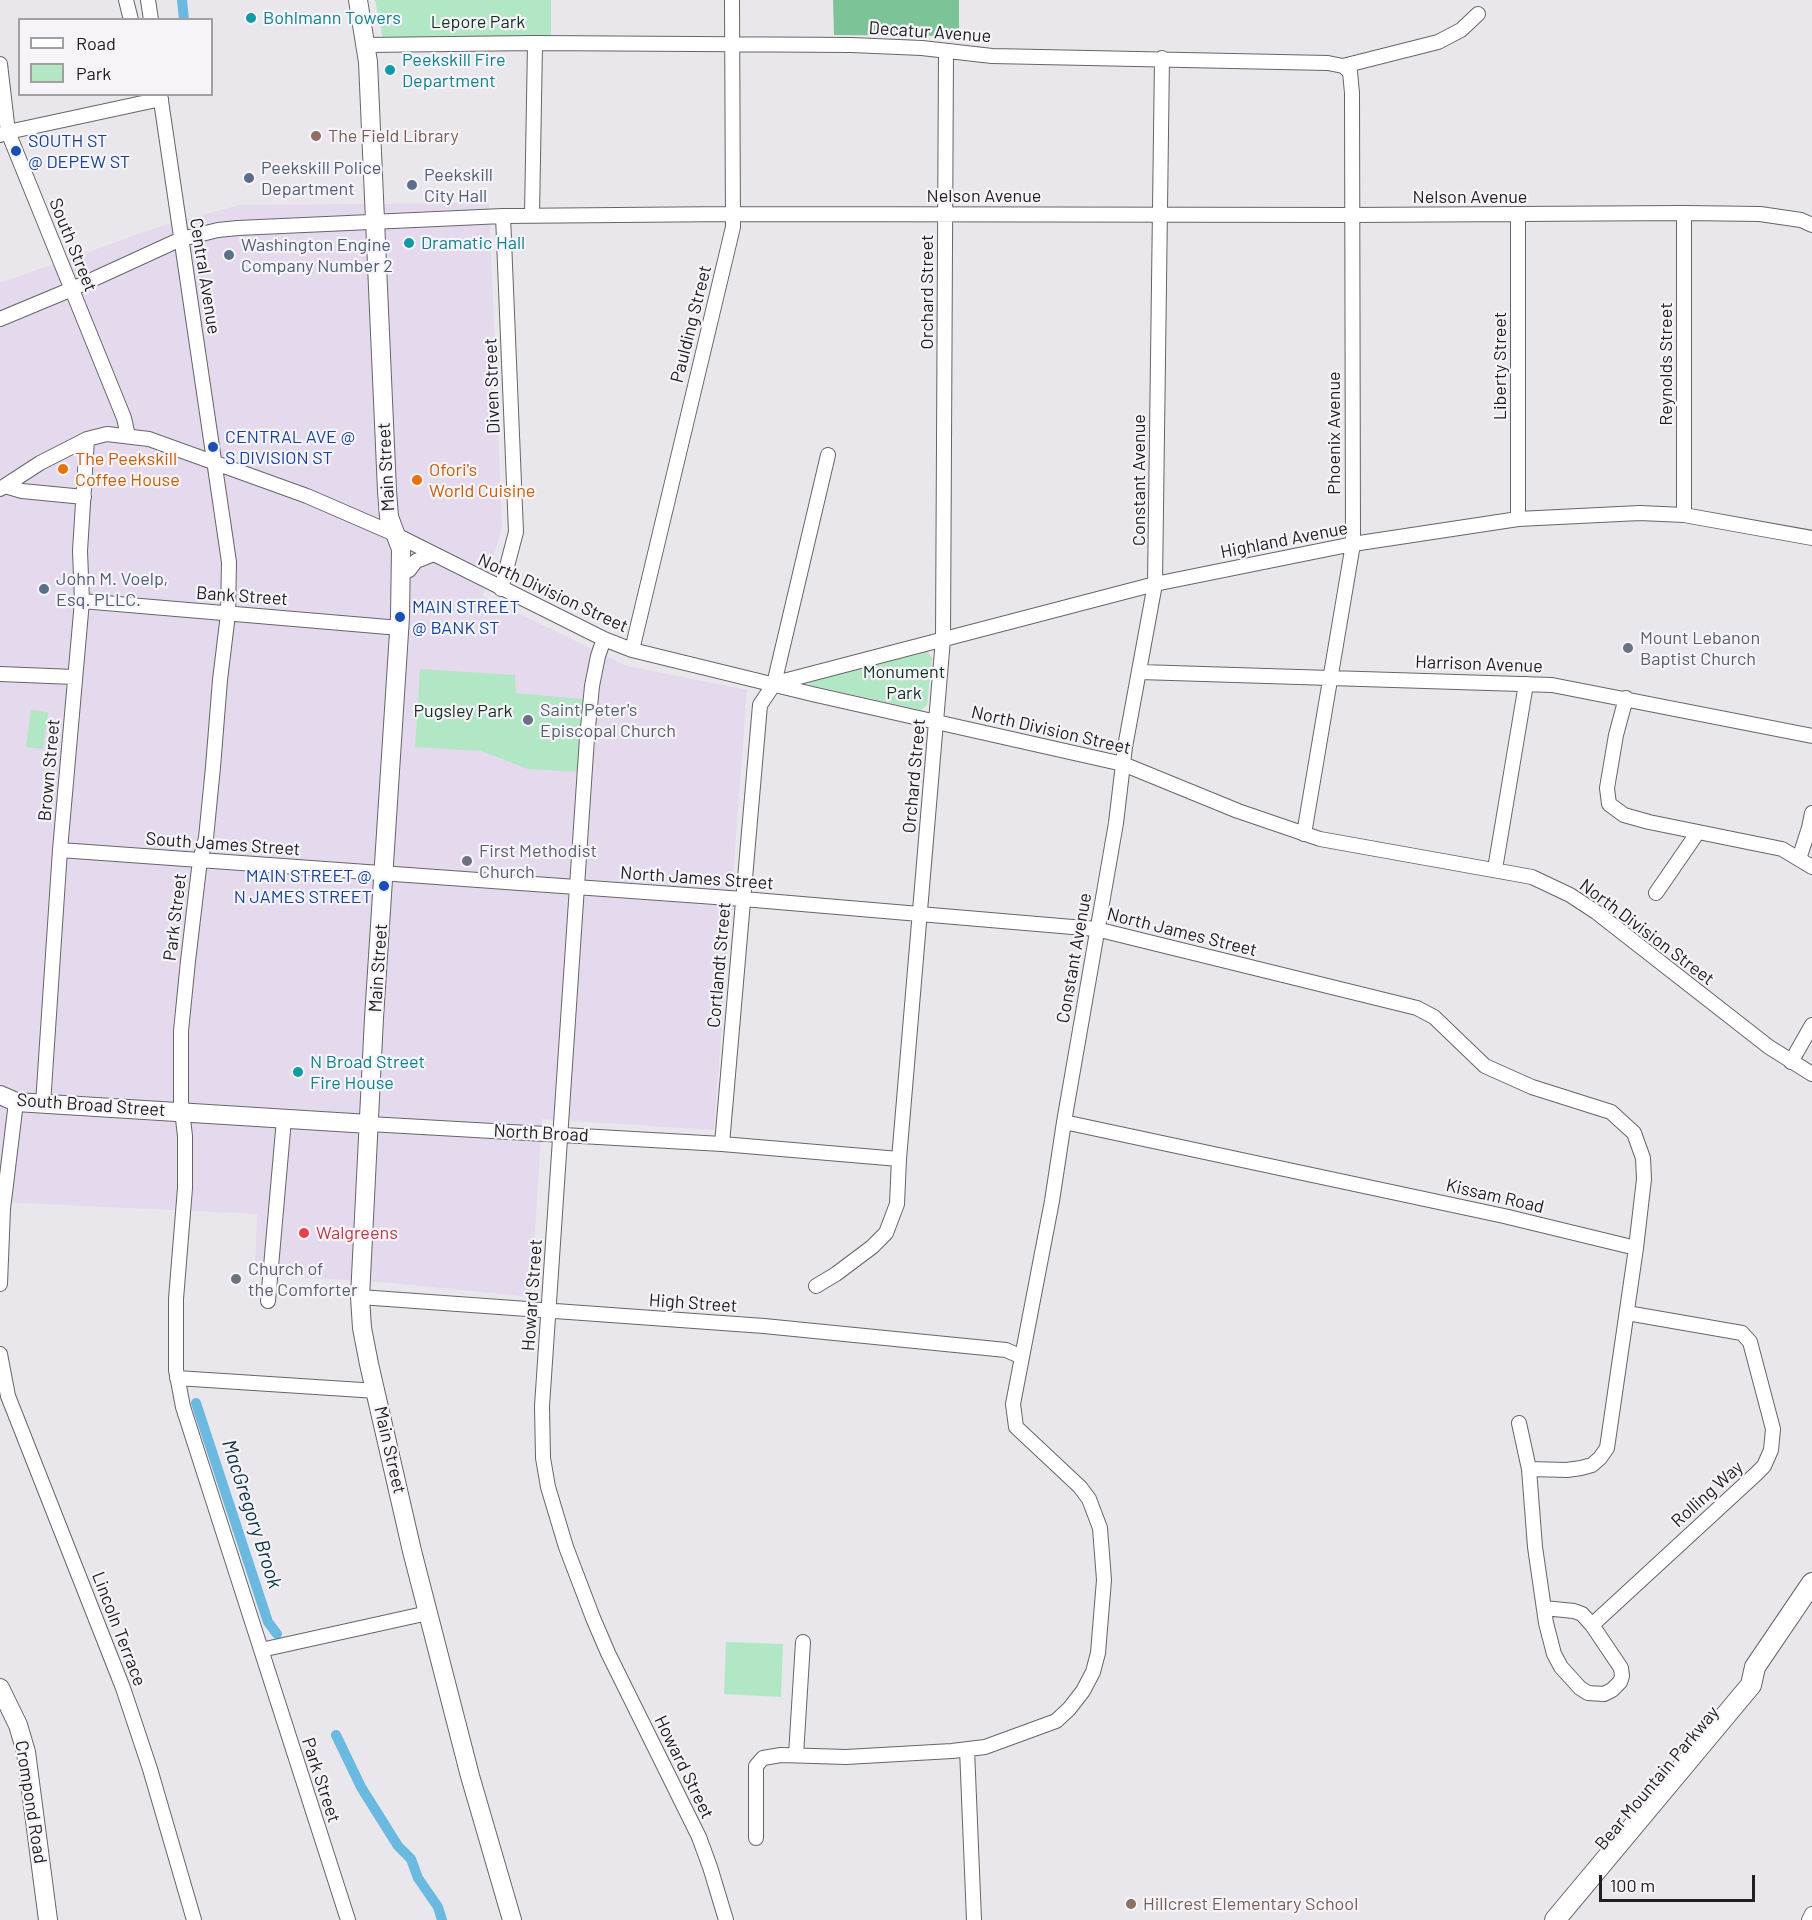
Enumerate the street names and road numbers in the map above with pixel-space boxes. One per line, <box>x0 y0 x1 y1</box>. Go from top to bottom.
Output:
street label: Decatur Avenue <box>868 17 992 47</box>
street label: Nelson Avenue <box>927 185 1041 207</box>
street label: Nelson Avenue <box>1413 186 1527 208</box>
street label: South Street <box>44 195 102 295</box>
street label: Central Avenue <box>185 216 225 336</box>
street label: Orchard Street <box>916 235 938 349</box>
street label: Paulding Street <box>666 263 716 385</box>
street label: Reynolds Street <box>1655 302 1677 426</box>
street label: Liberty Street <box>1489 312 1511 420</box>
street label: Diven Street <box>480 338 504 434</box>
street label: Phoenix Avenue <box>1323 371 1345 495</box>
street label: Constant Avenue <box>1128 414 1150 546</box>
street label: Main Street <box>373 422 399 512</box>
street label: Highland Avenue <box>1219 517 1349 563</box>
street label: North Division Street <box>475 549 631 637</box>
street label: Bank Street <box>195 582 289 610</box>
street label: Harrison Avenue <box>1415 651 1543 677</box>
street label: North Division Street <box>969 701 1133 759</box>
street label: Brown Street <box>34 718 64 822</box>
street label: Orchard Street <box>898 718 930 834</box>
street label: South James Street <box>145 828 301 860</box>
street label: North James Street <box>620 862 774 894</box>
street label: Park Street <box>159 872 191 962</box>
street label: North Division Street <box>1575 874 1719 990</box>
street label: Constant Avenue <box>1052 891 1096 1025</box>
street label: Cortlandt Street <box>703 901 735 1029</box>
street label: North James Street <box>1105 903 1259 961</box>
street label: Main Street <box>364 923 392 1013</box>
street label: South Broad Street <box>16 1089 166 1121</box>
street label: North Broad <box>493 1120 589 1146</box>
street label: Kissam Road <box>1444 1174 1546 1218</box>
street label: Howard Street <box>517 1238 547 1352</box>
street label: High Street <box>648 1289 738 1317</box>
street label: Main Street <box>369 1404 411 1496</box>
street label: Rolling Way <box>1667 1456 1747 1532</box>
street label: Lincoln Terrace <box>87 1569 151 1689</box>
street label: Bear Mountain Parkway <box>1590 1702 1724 1854</box>
street label: Howard Street <box>650 1712 718 1822</box>
street label: Park Street <box>297 1735 345 1825</box>
street label: Crompond Road <box>11 1739 51 1865</box>

